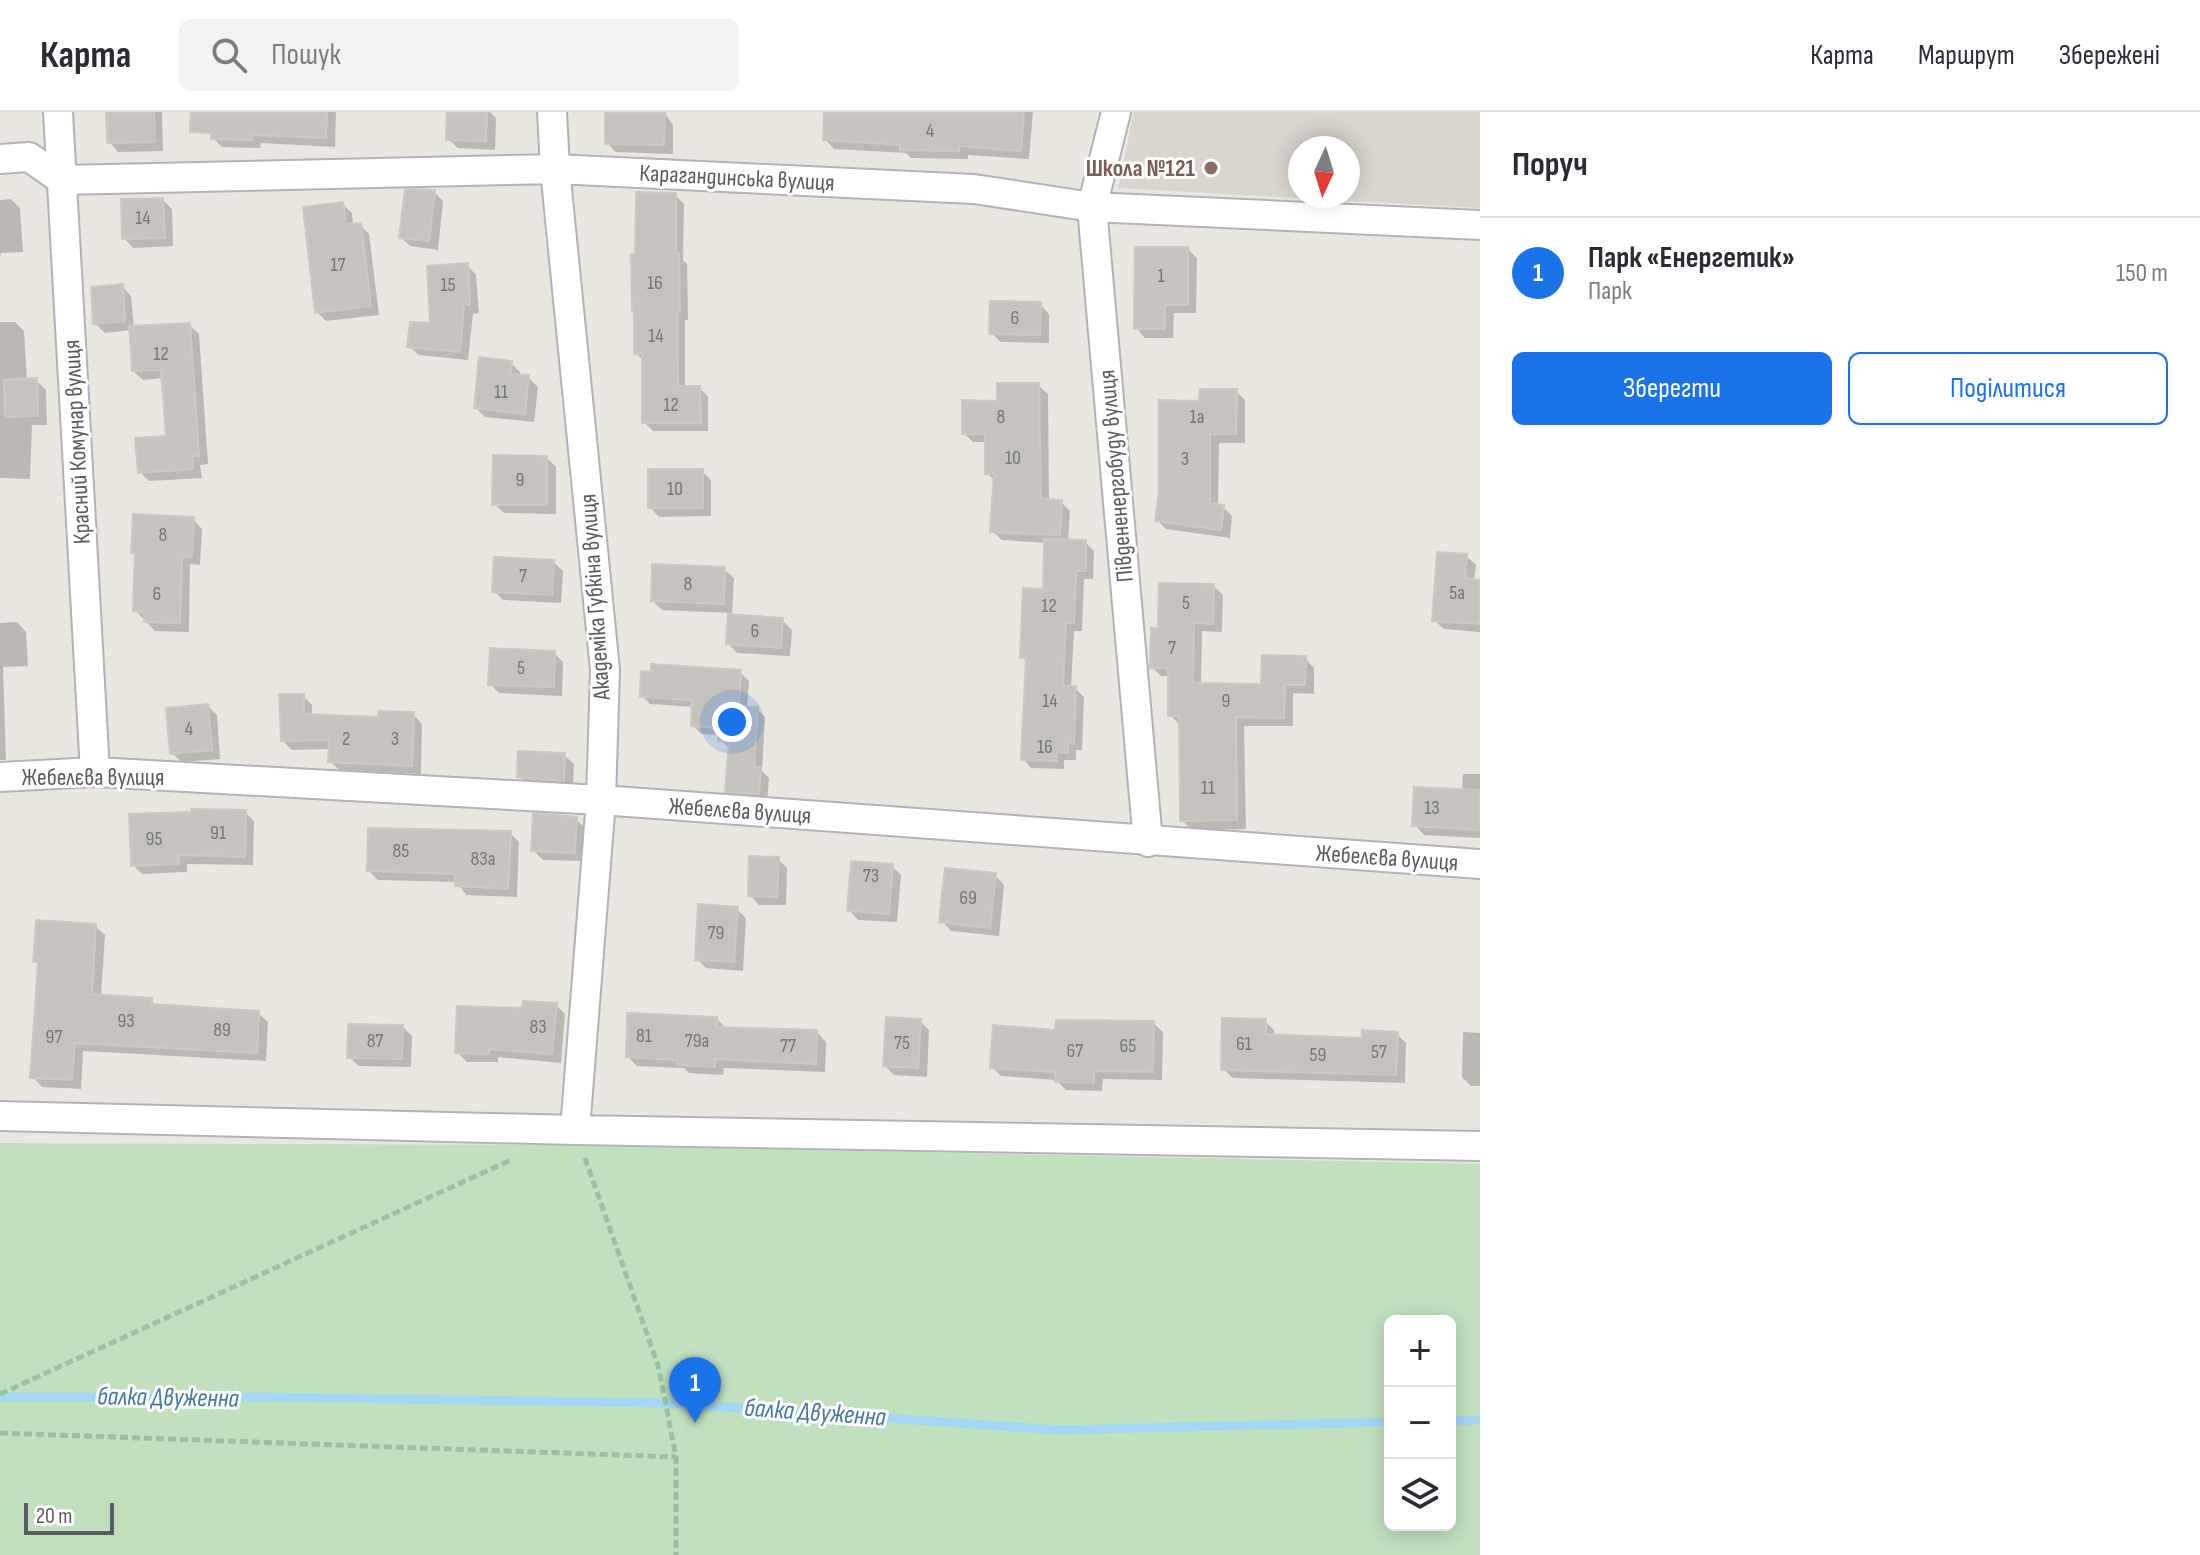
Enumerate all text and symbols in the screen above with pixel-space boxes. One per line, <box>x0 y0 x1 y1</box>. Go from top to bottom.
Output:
search box <box>179 19 739 91</box>
text: Карта <box>40 33 131 78</box>
icon: search <box>207 33 251 77</box>
text: Пошук <box>271 37 341 73</box>
text: Карта <box>1810 39 1874 72</box>
text: Маршрут <box>1918 39 2015 72</box>
text: Збережені <box>2059 39 2160 72</box>
house number: 4 <box>926 119 934 143</box>
north arrow <box>1288 136 1360 208</box>
text: Поруч <box>1512 144 1588 185</box>
place label: Школа №121 <box>1086 154 1196 183</box>
street label: Карагандинська вулиця <box>639 158 835 198</box>
marker: Школа №121 <box>1202 159 1220 177</box>
house number: 14 <box>135 206 151 230</box>
text: Парк «Енергетик» <box>1588 240 1795 276</box>
house number: 17 <box>331 253 345 277</box>
text: 1 <box>1533 258 1543 289</box>
text: 150 m <box>2116 258 2168 289</box>
house number: 1 <box>1158 264 1165 288</box>
house number: 16 <box>647 271 663 295</box>
house number: 15 <box>440 273 456 297</box>
text: Парк <box>1588 276 1632 307</box>
house number: 6 <box>1011 306 1019 330</box>
house number: 14 <box>648 324 664 348</box>
street label: Красний Комунар вулиця <box>57 339 97 545</box>
house number: 12 <box>153 342 169 366</box>
button: Зберегти <box>1512 352 1832 425</box>
button: Поділитися <box>1848 352 2168 425</box>
street label: Південенергобуду вулиця <box>1092 369 1140 583</box>
house number: 11 <box>494 380 508 404</box>
house number: 12 <box>663 393 679 417</box>
house number: 8 <box>997 405 1005 429</box>
house number: 1а <box>1190 405 1204 429</box>
house number: 10 <box>1005 446 1021 470</box>
house number: 3 <box>1181 447 1189 471</box>
house number: 9 <box>516 468 524 492</box>
house number: 10 <box>667 477 683 501</box>
street label: Академіка Губкіна вулиця <box>573 493 617 702</box>
house number: 8 <box>159 523 167 547</box>
house number: 7 <box>519 564 527 588</box>
house number: 8 <box>684 572 692 596</box>
house number: 5а <box>1449 581 1465 605</box>
house number: 6 <box>153 582 161 606</box>
house number: 5 <box>1182 591 1190 615</box>
house number: 12 <box>1041 594 1057 618</box>
house number: 6 <box>751 619 759 643</box>
house number: 7 <box>1168 636 1176 660</box>
house number: 5 <box>517 656 525 680</box>
house number: 14 <box>1042 689 1058 713</box>
house number: 9 <box>1222 689 1230 713</box>
your location <box>712 702 752 742</box>
house number: 4 <box>185 717 193 741</box>
house number: 2 <box>342 727 350 751</box>
house number: 3 <box>391 727 399 751</box>
house number: 16 <box>1037 735 1053 759</box>
street label: Жебелєва вулиця <box>22 763 164 792</box>
house number: 11 <box>1201 776 1215 800</box>
street label: Жебелєва вулиця <box>668 792 812 830</box>
house number: 13 <box>1424 796 1440 820</box>
house number: 91 <box>210 821 226 845</box>
house number: 95 <box>146 827 162 851</box>
house number: 85 <box>393 839 409 863</box>
street label: Жебелєва вулиця <box>1315 839 1459 877</box>
house number: 83а <box>471 847 495 871</box>
house number: 73 <box>863 864 879 888</box>
house number: 69 <box>959 886 977 910</box>
house number: 79 <box>708 921 724 945</box>
house number: 93 <box>117 1009 135 1033</box>
house number: 83 <box>529 1015 547 1039</box>
house number: 89 <box>213 1018 231 1042</box>
house number: 81 <box>636 1024 652 1048</box>
house number: 97 <box>46 1025 62 1049</box>
house number: 87 <box>367 1029 383 1053</box>
house number: 79а <box>685 1029 709 1053</box>
house number: 75 <box>894 1031 910 1055</box>
house number: 61 <box>1236 1032 1252 1056</box>
house number: 77 <box>780 1034 796 1058</box>
house number: 65 <box>1120 1034 1136 1058</box>
house number: 67 <box>1067 1039 1083 1063</box>
house number: 57 <box>1371 1040 1387 1064</box>
house number: 59 <box>1310 1043 1326 1067</box>
map controls <box>1384 1315 1456 1531</box>
button: + <box>1384 1315 1456 1387</box>
pin: 1 <box>669 1357 721 1423</box>
water label: балка Двуженна <box>97 1381 240 1415</box>
button: − <box>1384 1387 1456 1459</box>
water label: балка Двуженна <box>743 1393 887 1433</box>
button: layers <box>1384 1459 1456 1531</box>
scale bar <box>24 1499 114 1535</box>
text: 20 m <box>36 1503 73 1530</box>

